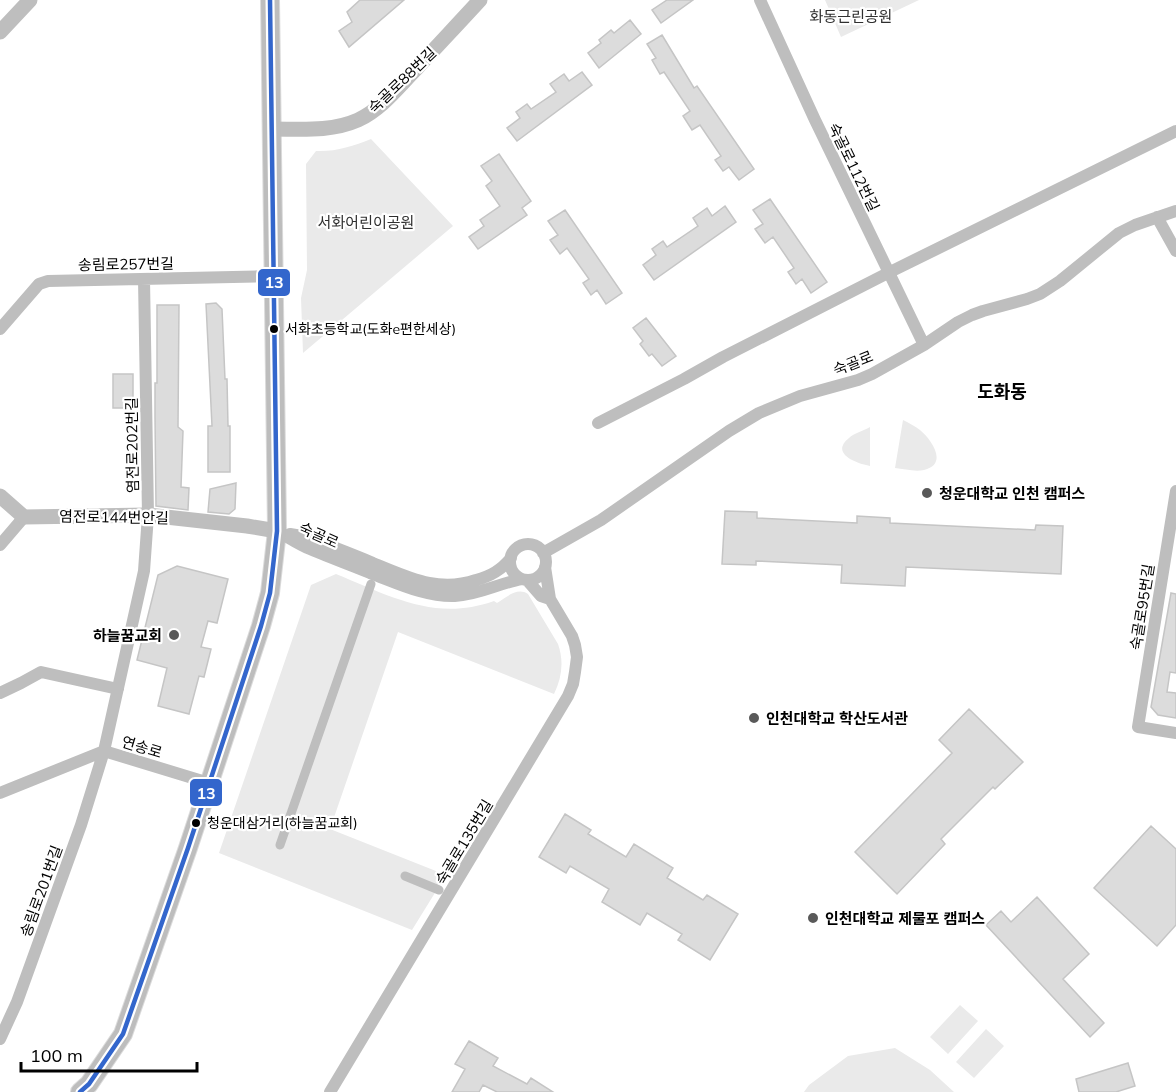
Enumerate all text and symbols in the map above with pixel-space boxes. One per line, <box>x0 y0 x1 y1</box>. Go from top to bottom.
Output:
park label: 화동근린공원 <box>810 7 892 26</box>
street label: 숙골로88번길 <box>364 43 440 117</box>
street label: 숙골로112번길 <box>824 120 884 214</box>
park label: 서화어린이공원 <box>318 213 414 232</box>
street label: 송림로257번길 <box>78 254 174 274</box>
line badge: 13 <box>257 268 291 297</box>
text: 13 <box>264 272 284 292</box>
place label: 서화초등학교(도화e편한세상) <box>285 320 456 338</box>
marker: 서화초등학교(도화e편한세상) <box>268 323 280 335</box>
street label: 숙골로 <box>830 346 876 380</box>
district label: 도화동 <box>977 380 1027 403</box>
street label: 염전로202번길 <box>122 397 142 493</box>
place label: 청운대학교 인천 캠퍼스 <box>939 484 1085 503</box>
marker: 청운대학교 인천 캠퍼스 <box>920 486 934 500</box>
street label: 염전로144번안길 <box>59 507 169 527</box>
street label: 숙골로 <box>296 518 342 552</box>
street label: 숙골로95번길 <box>1126 563 1158 651</box>
place label: 하늘꿈교회 <box>93 626 162 645</box>
marker: 하늘꿈교회 <box>167 628 181 642</box>
place label: 인천대학교 학산도서관 <box>766 709 908 728</box>
marker: 인천대학교 학산도서관 <box>747 711 761 725</box>
street label: 연송로 <box>119 732 165 762</box>
line badge: 13 <box>189 778 223 807</box>
text: 13 <box>196 783 216 803</box>
street label: 숙골로135번길 <box>431 796 497 888</box>
place label: 청운대삼거리(하늘꿈교회) <box>207 814 358 832</box>
marker: 청운대삼거리(하늘꿈교회) <box>190 817 202 829</box>
street label: 송림로201번길 <box>16 843 66 939</box>
place label: 인천대학교 제물포 캠퍼스 <box>825 909 985 928</box>
marker: 인천대학교 제물포 캠퍼스 <box>806 911 820 925</box>
scale bar <box>21 1035 196 1073</box>
text: 100 m <box>30 1044 83 1067</box>

